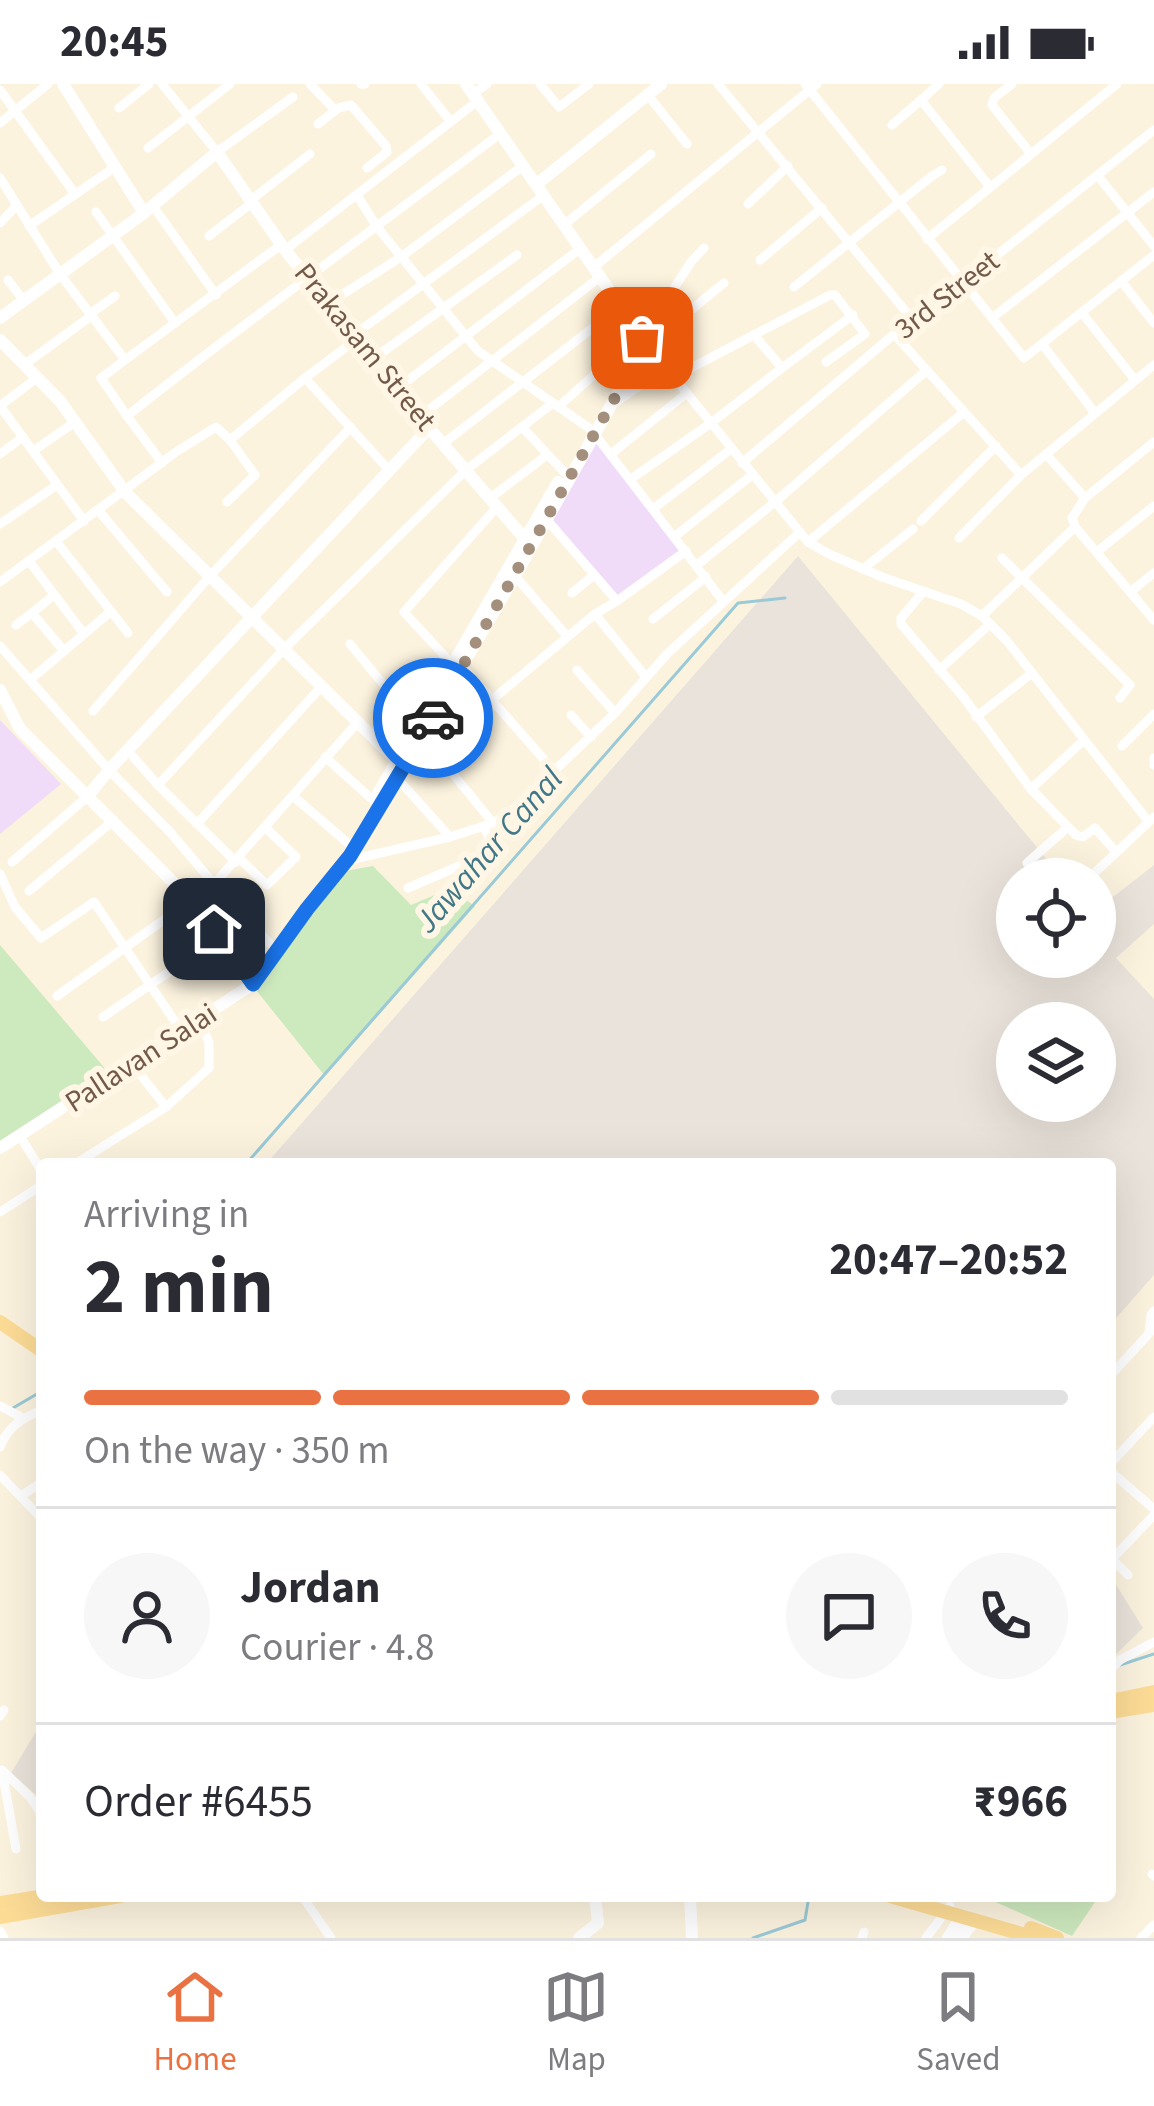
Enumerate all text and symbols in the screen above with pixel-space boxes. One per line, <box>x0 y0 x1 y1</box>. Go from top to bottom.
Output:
text: 20:45 <box>60 10 169 74</box>
street label: 3rd Street <box>885 240 1009 350</box>
street label: Prakasam Street <box>284 254 446 440</box>
pin <box>591 287 693 389</box>
icon: bag <box>609 305 675 371</box>
courier <box>373 658 493 778</box>
icon: car <box>400 685 466 751</box>
water label: Jawahar Canal <box>403 756 575 944</box>
map controls <box>996 858 1116 1122</box>
button: locate <box>996 858 1116 978</box>
pin <box>163 878 265 980</box>
icon: home <box>181 896 247 962</box>
street label: Pallavan Salai <box>57 993 225 1123</box>
button: layers <box>996 1002 1116 1122</box>
text: Arriving in <box>84 1187 249 1243</box>
text: 20:47–20:52 <box>829 1228 1068 1292</box>
text: 2 min <box>84 1232 274 1343</box>
text: On the way · 350 m <box>84 1423 390 1479</box>
button: person <box>84 1553 210 1679</box>
button: chat <box>786 1553 912 1679</box>
button: phone <box>942 1553 1068 1679</box>
text: Jordan <box>240 1556 381 1620</box>
text: Courier · 4.8 <box>240 1620 434 1676</box>
text: Order #6455 <box>84 1770 313 1834</box>
text: ₹966 <box>973 1770 1068 1834</box>
tab: Home <box>153 1964 237 2083</box>
tab: Map <box>543 1964 609 2083</box>
tab: Saved <box>916 1964 1001 2083</box>

